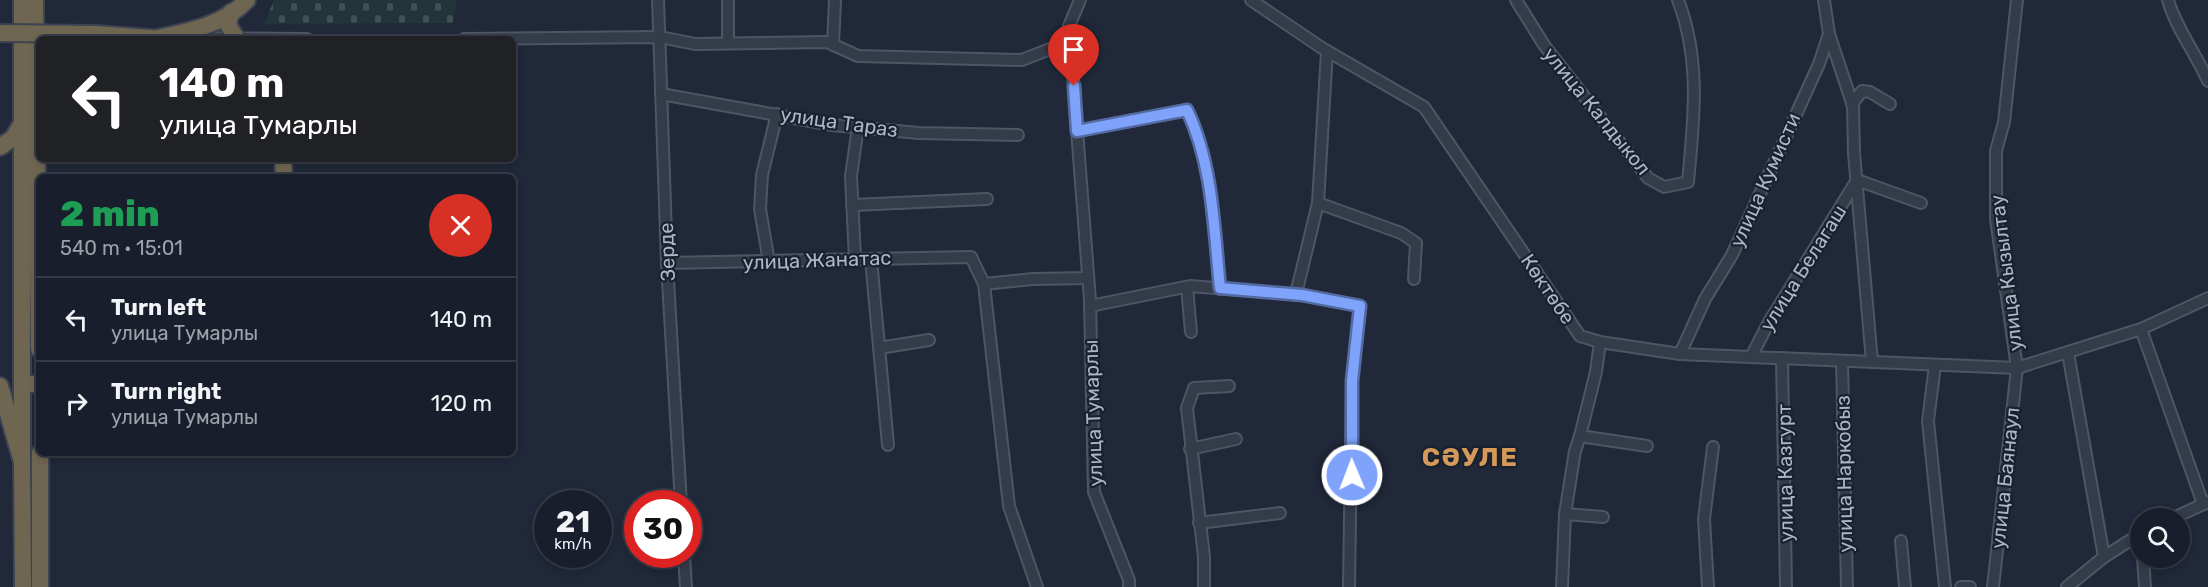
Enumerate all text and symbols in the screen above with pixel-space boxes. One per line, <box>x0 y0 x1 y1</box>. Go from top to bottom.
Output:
pin <box>1048 24 1099 86</box>
icon: arrive <box>1057 33 1090 66</box>
street label: улица Калдыкол <box>1538 42 1656 180</box>
text: 140 m <box>159 58 285 108</box>
icon: left <box>60 60 138 138</box>
street label: улица Тараз <box>779 102 899 142</box>
text: улица Тумарлы <box>159 109 358 141</box>
street label: улица Кумисти <box>1725 109 1805 251</box>
text: 2 min <box>60 192 160 235</box>
street label: улица Кызылтау <box>1984 193 2028 353</box>
button: close <box>429 194 492 257</box>
street label: улица Белагаш <box>1755 200 1851 336</box>
street label: Зерде <box>654 222 680 282</box>
text: 540 m · 15:01 <box>60 236 183 260</box>
street label: улица Жанатас <box>742 245 892 275</box>
street label: Көктөбе <box>1516 249 1580 329</box>
text: Turn left <box>111 294 206 321</box>
icon: left <box>60 303 93 336</box>
text: 140 m <box>430 306 492 333</box>
text: улица Тумарлы <box>111 321 258 345</box>
street label: улица Тумарлы <box>1078 339 1108 487</box>
text: Turn right <box>111 378 221 405</box>
icon: right <box>60 387 93 420</box>
text: 120 m <box>431 390 492 417</box>
street label: улица Наркобыз <box>1831 395 1857 553</box>
street label: улица Казгурт <box>1772 404 1798 542</box>
text: улица Тумарлы <box>111 405 258 429</box>
street label: улица Баянаул <box>1986 406 2024 550</box>
district label: СӘУЛЕ <box>1422 442 1518 473</box>
position arrow <box>1320 443 1384 507</box>
speed limit sign: 30 <box>624 490 702 568</box>
text: 21 <box>556 504 590 540</box>
map controls <box>2130 508 2190 568</box>
button: search <box>2130 508 2190 568</box>
text: km/h <box>554 535 592 553</box>

